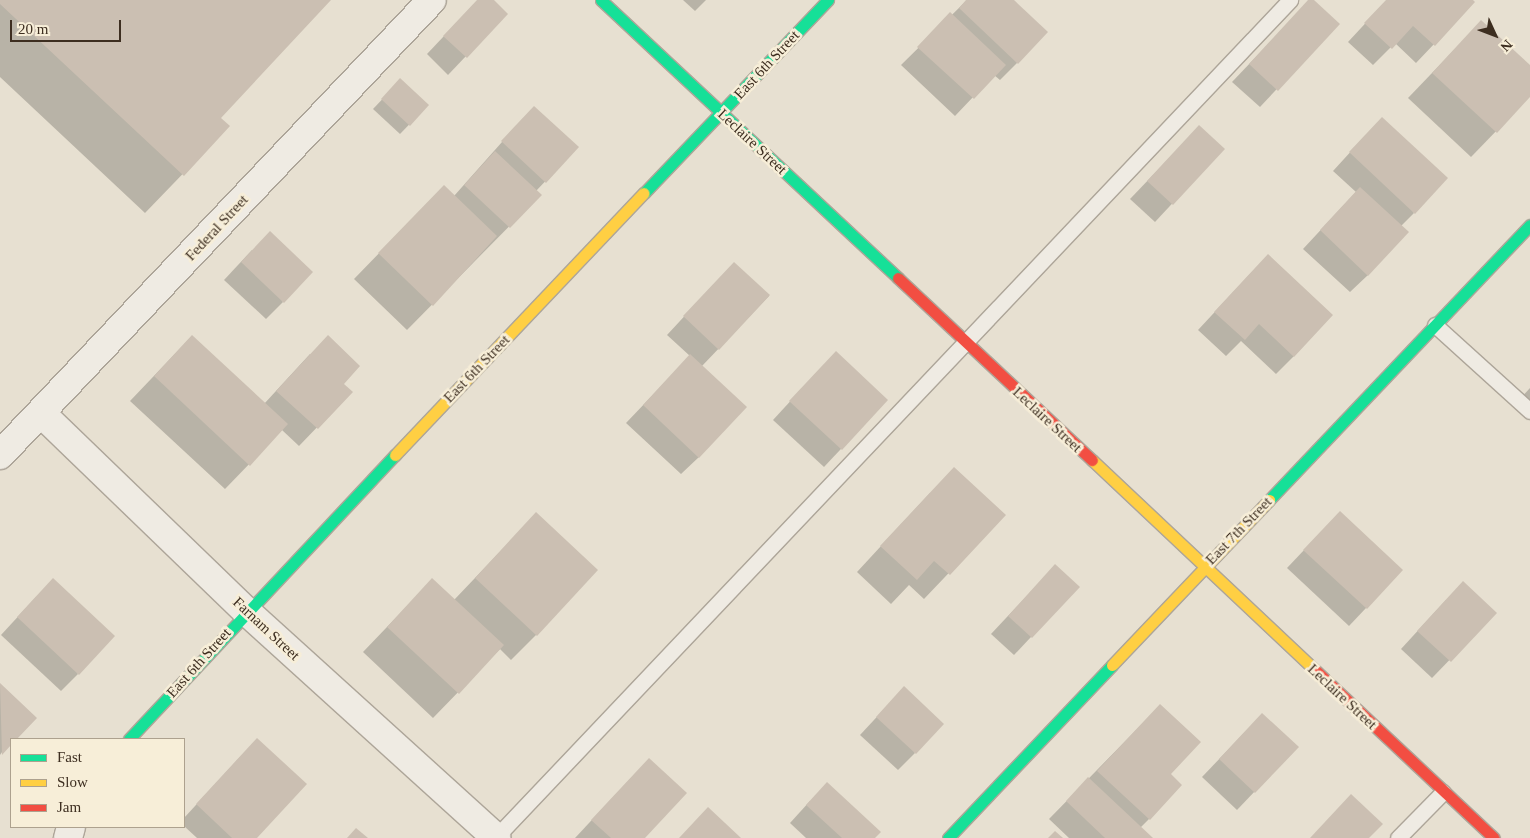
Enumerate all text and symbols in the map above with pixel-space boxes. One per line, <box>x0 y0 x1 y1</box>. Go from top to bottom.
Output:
scale bar <box>12 10 124 42</box>
north arrow <box>1470 10 1520 60</box>
text: 20 m <box>18 21 48 37</box>
street label: East 6th Street <box>731 27 803 103</box>
text: N <box>1497 37 1515 54</box>
street label: Leclaire Street <box>714 105 790 179</box>
street label: Federal Street <box>182 191 252 265</box>
street label: East 6th Street <box>440 331 514 407</box>
street label: Leclaire Street <box>1009 383 1085 457</box>
street label: East 7th Street <box>1202 493 1276 569</box>
street label: Farnam Street <box>229 594 303 664</box>
street label: East 6th Street <box>163 624 235 702</box>
street label: Leclaire Street <box>1304 660 1380 734</box>
legend <box>10 738 185 828</box>
text: Fast <box>57 749 82 765</box>
text: Slow <box>57 774 88 790</box>
text: Jam <box>57 799 81 815</box>

